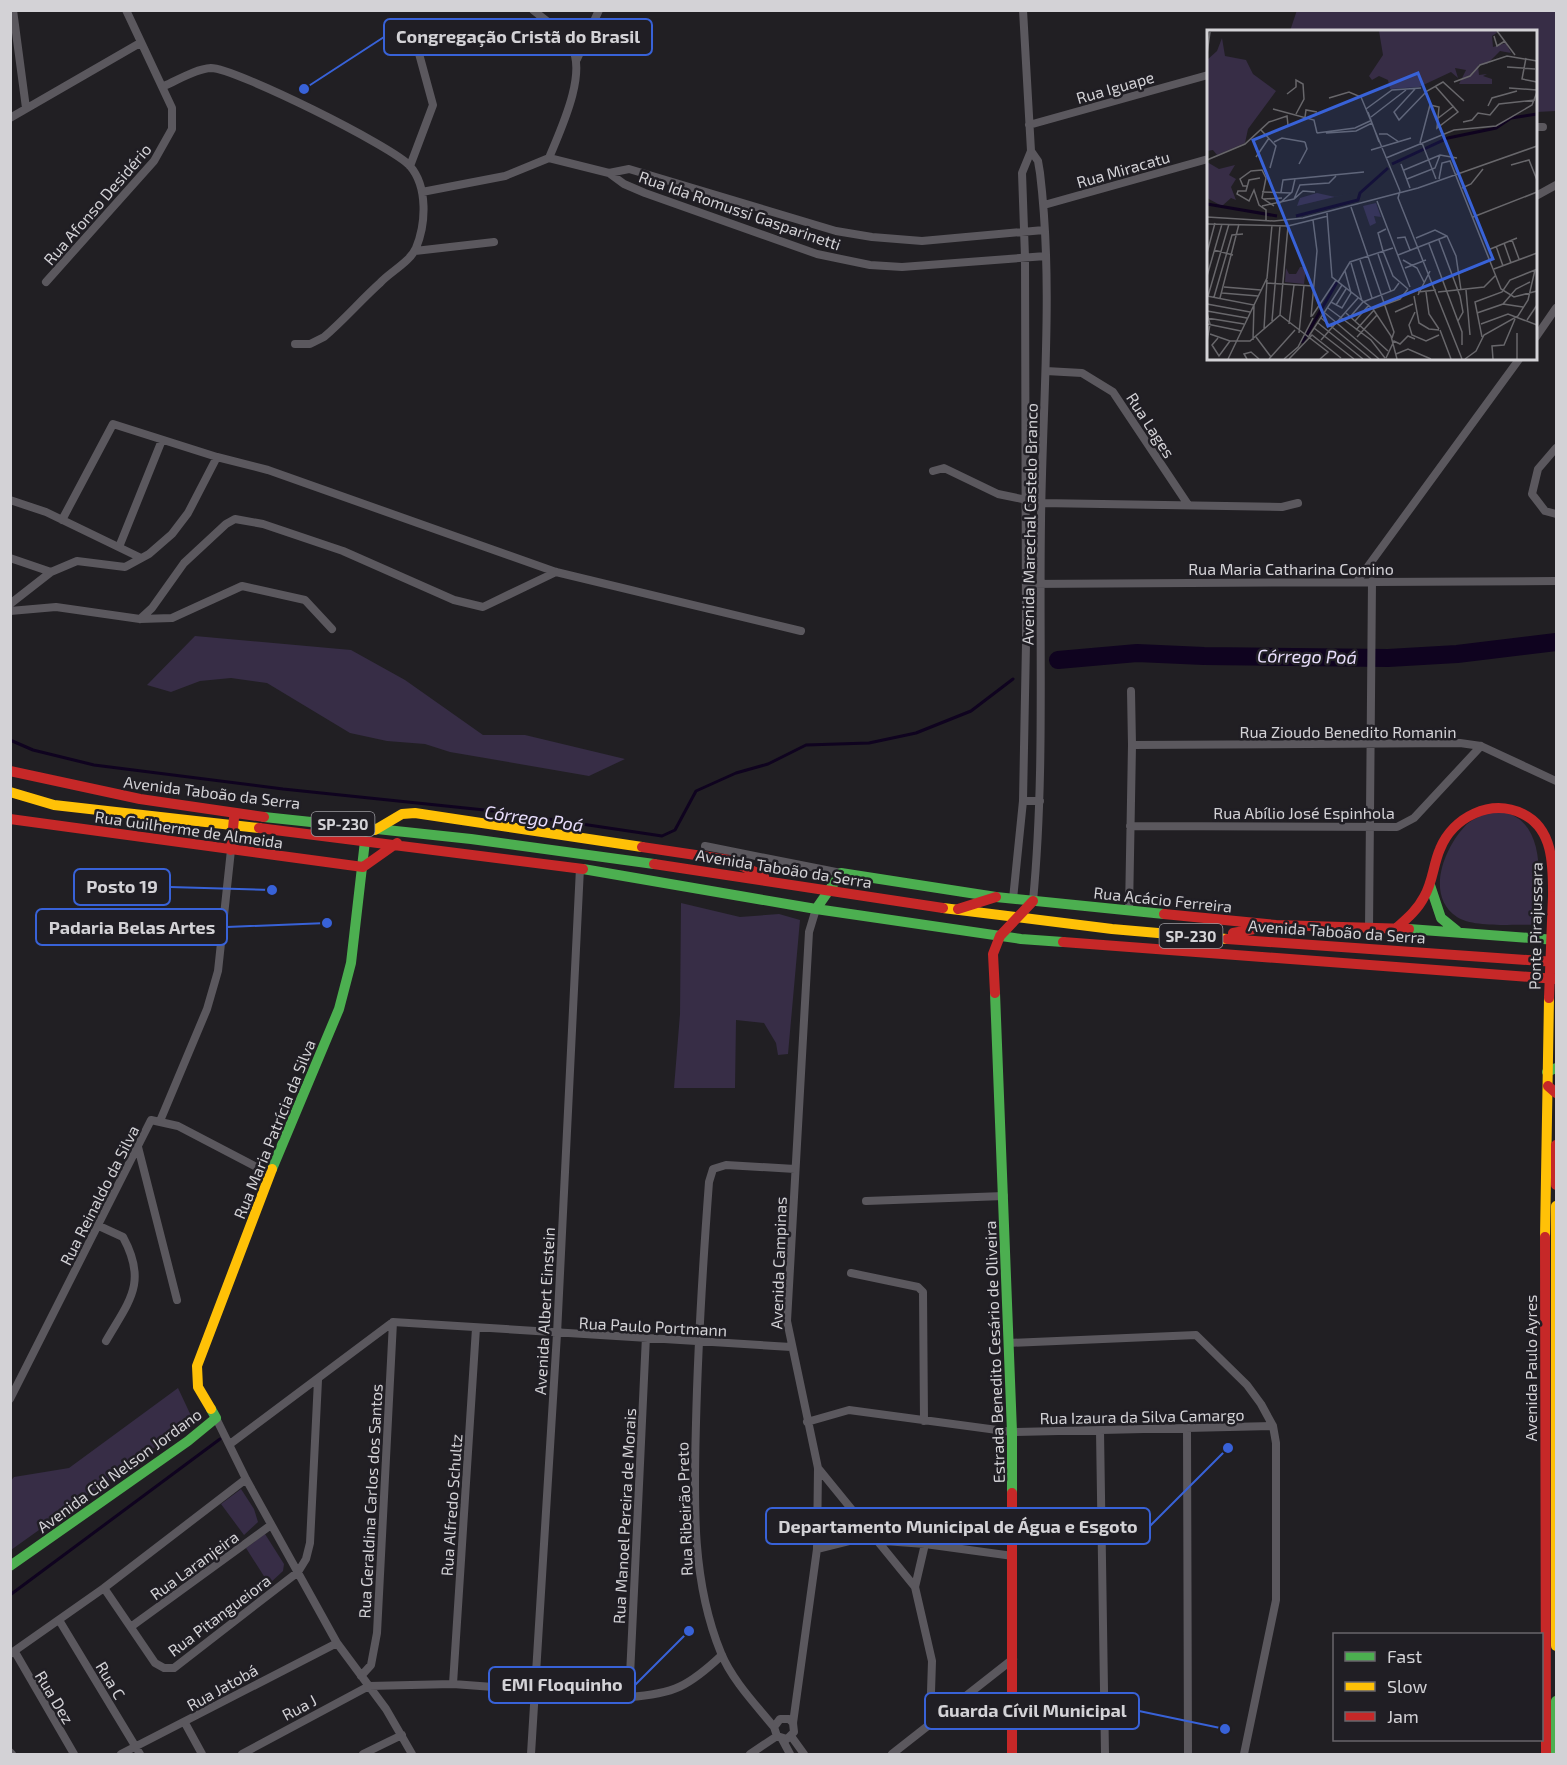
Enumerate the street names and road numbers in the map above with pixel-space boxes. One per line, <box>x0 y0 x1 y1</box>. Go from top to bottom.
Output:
street label: Rua Iguape <box>1074 67 1156 107</box>
street label: Rua Afonso Desidério <box>39 139 155 269</box>
street label: Rua Miracatu <box>1074 147 1172 191</box>
street label: Rua Ida Romussi Gasparinetti <box>637 166 843 254</box>
street label: Rua Lages <box>1123 389 1179 461</box>
street label: Avenida Marechal Castelo Branco <box>1017 403 1041 645</box>
street label: Rua Maria Catharina Comino <box>1188 559 1394 578</box>
street label: Rua Zioudo Benedito Romanin <box>1240 722 1456 741</box>
street label: Avenida Taboão da Serra <box>123 772 301 812</box>
street label: Rua Abílio José Espinhola <box>1213 803 1395 822</box>
street label: Rua Guilherme de Almeida <box>94 806 284 852</box>
road number: SP-230 <box>312 812 374 836</box>
street label: Avenida Taboão da Serra <box>695 845 873 891</box>
street label: Ponte Pirajussara <box>1524 862 1547 990</box>
street label: Rua Acácio Ferreira <box>1093 882 1233 916</box>
street label: Avenida Taboão da Serra <box>1248 915 1426 947</box>
road number: SP-230 <box>1160 924 1222 948</box>
street label: Rua Maria Patrícia da Silva <box>229 1037 319 1221</box>
street label: Rua Reinaldo da Silva <box>55 1122 143 1268</box>
street label: Avenida Campinas <box>766 1196 790 1330</box>
street label: Estrada Benedito Cesário de Oliveira <box>980 1220 1008 1484</box>
street label: Avenida Albert Einstein <box>530 1227 558 1395</box>
street label: Avenida Paulo Ayres <box>1521 1295 1540 1441</box>
street label: Rua Paulo Portmann <box>578 1313 728 1339</box>
street label: Rua Geraldina Carlos dos Santos <box>354 1383 386 1619</box>
street label: Avenida Cid Nelson Jordano <box>33 1404 205 1536</box>
street label: Rua Izaura da Silva Camargo <box>1039 1405 1245 1427</box>
street label: Rua Manoel Pereira de Morais <box>609 1408 639 1624</box>
street label: Rua Alfredo Schultz <box>437 1433 465 1577</box>
street label: Rua Ribeirão Preto <box>672 1442 696 1576</box>
street label: Rua Laranjeira <box>146 1527 242 1604</box>
street label: Rua Pitangueiora <box>164 1570 274 1660</box>
street label: Rua C <box>92 1658 130 1702</box>
street label: Rua Jatobá <box>183 1660 261 1714</box>
street label: Rua Dez <box>32 1667 78 1727</box>
street label: Rua J <box>278 1690 320 1724</box>

